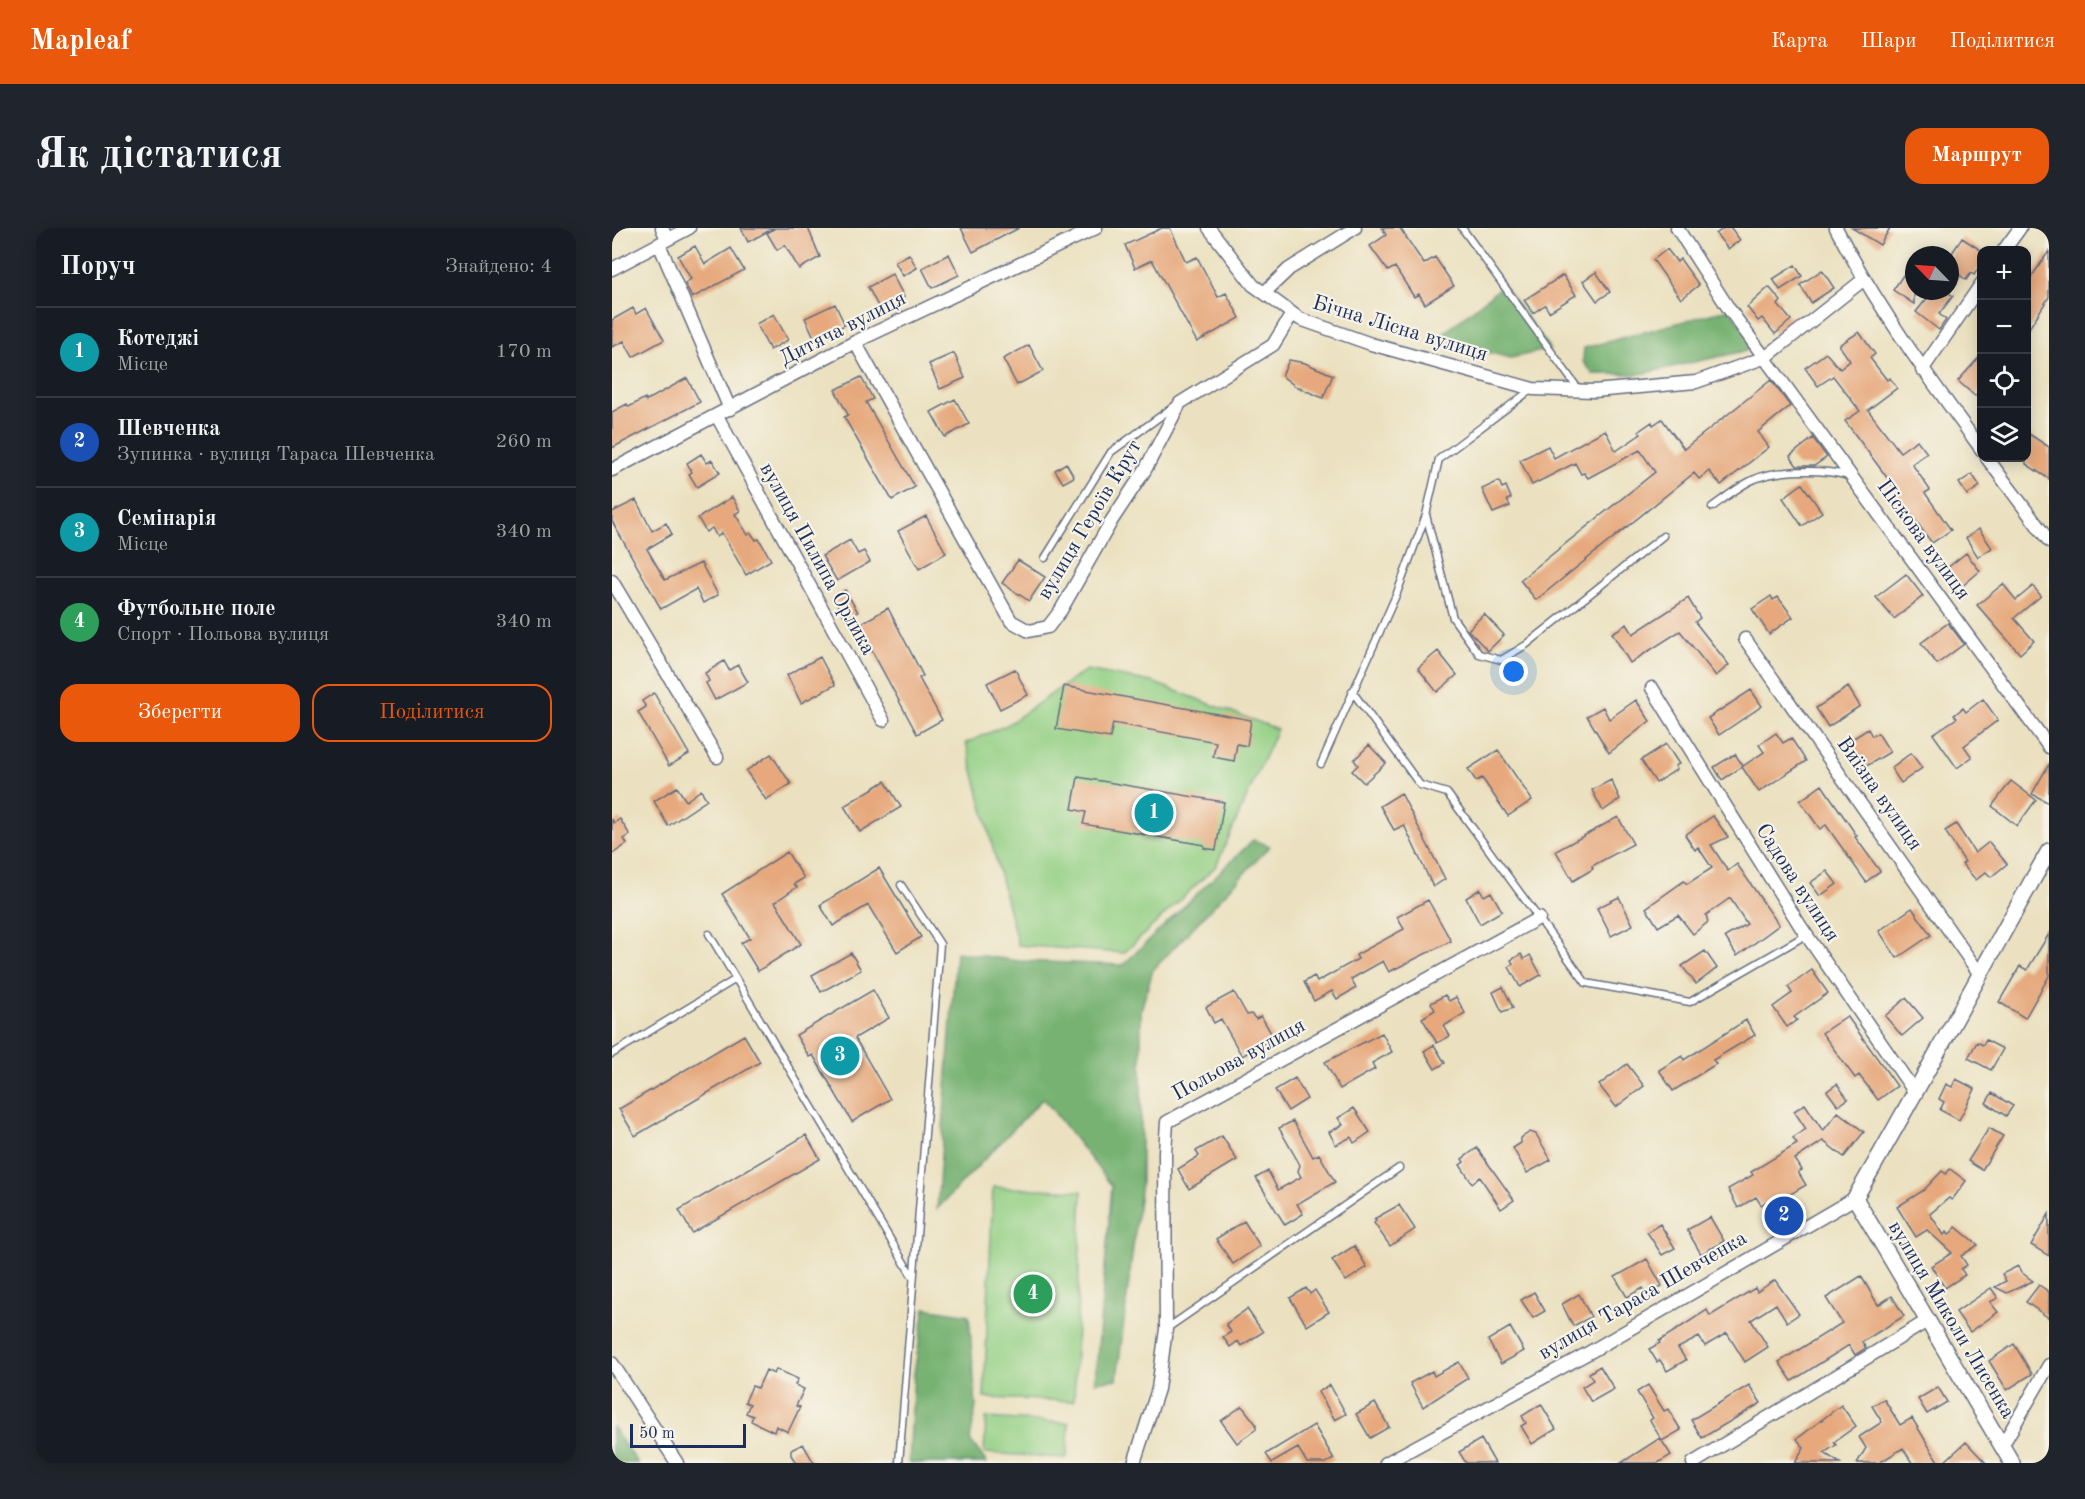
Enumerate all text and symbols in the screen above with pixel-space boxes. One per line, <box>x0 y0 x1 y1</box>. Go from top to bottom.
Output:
text: Mapleaf <box>30 28 130 56</box>
text: Карта <box>1771 31 1828 52</box>
text: Шари <box>1861 31 1916 52</box>
text: Поділитися <box>1949 31 2055 52</box>
button: Маршрут <box>1905 128 2049 184</box>
text: Як дістатися <box>36 135 283 177</box>
north arrow <box>1905 246 1959 300</box>
map controls <box>1977 246 2031 462</box>
button: + <box>1977 246 2031 300</box>
text: Поруч <box>60 254 136 280</box>
text: Знайдено: 4 <box>445 257 552 277</box>
street label: Дитяча вулиця <box>776 288 910 370</box>
street label: Бічна Лісна вулиця <box>1310 292 1490 366</box>
button: − <box>1977 300 2031 354</box>
text: Котеджі <box>117 328 199 350</box>
text: 1 <box>74 342 85 362</box>
text: 170 m <box>496 342 552 362</box>
button: locate <box>1977 354 2031 408</box>
text: Місце <box>117 355 168 375</box>
button: layers <box>1977 408 2031 462</box>
text: Шевченка <box>117 418 220 440</box>
text: 2 <box>74 432 85 452</box>
text: 260 m <box>496 432 552 452</box>
street label: вулиця Героїв Крут <box>1034 437 1146 603</box>
text: Зупинка · вулиця Тараса Шевченка <box>117 445 435 465</box>
street label: вулиця Пилипа Орлика <box>755 459 879 659</box>
street label: Піскова вулиця <box>1872 476 1974 604</box>
text: Семінарія <box>117 508 216 530</box>
text: 3 <box>74 522 85 542</box>
text: 340 m <box>496 522 552 542</box>
text: Місце <box>117 535 168 555</box>
text: Футбольне поле <box>117 598 276 620</box>
text: 4 <box>74 612 85 632</box>
text: 340 m <box>496 612 552 632</box>
text: Спорт · Польова вулиця <box>117 625 329 645</box>
your location <box>1499 657 1528 686</box>
button: Зберегти <box>60 684 300 742</box>
button: Поділитися <box>312 684 552 742</box>
street label: Виїзна вулиця <box>1832 734 1926 855</box>
pin: 1 <box>1134 790 1174 836</box>
street label: Садова вулиця <box>1751 820 1843 946</box>
street label: Польова вулиця <box>1169 1015 1309 1105</box>
pin: 3 <box>820 1034 860 1078</box>
pin: 2 <box>1764 1194 1804 1238</box>
street label: вулиця Миколи Лисенка <box>1884 1217 2018 1423</box>
street label: вулиця Тараса Шевченка <box>1535 1228 1751 1364</box>
pin: 4 <box>1014 1272 1052 1316</box>
scale bar <box>630 1421 746 1448</box>
text: 50 m <box>639 1426 675 1442</box>

